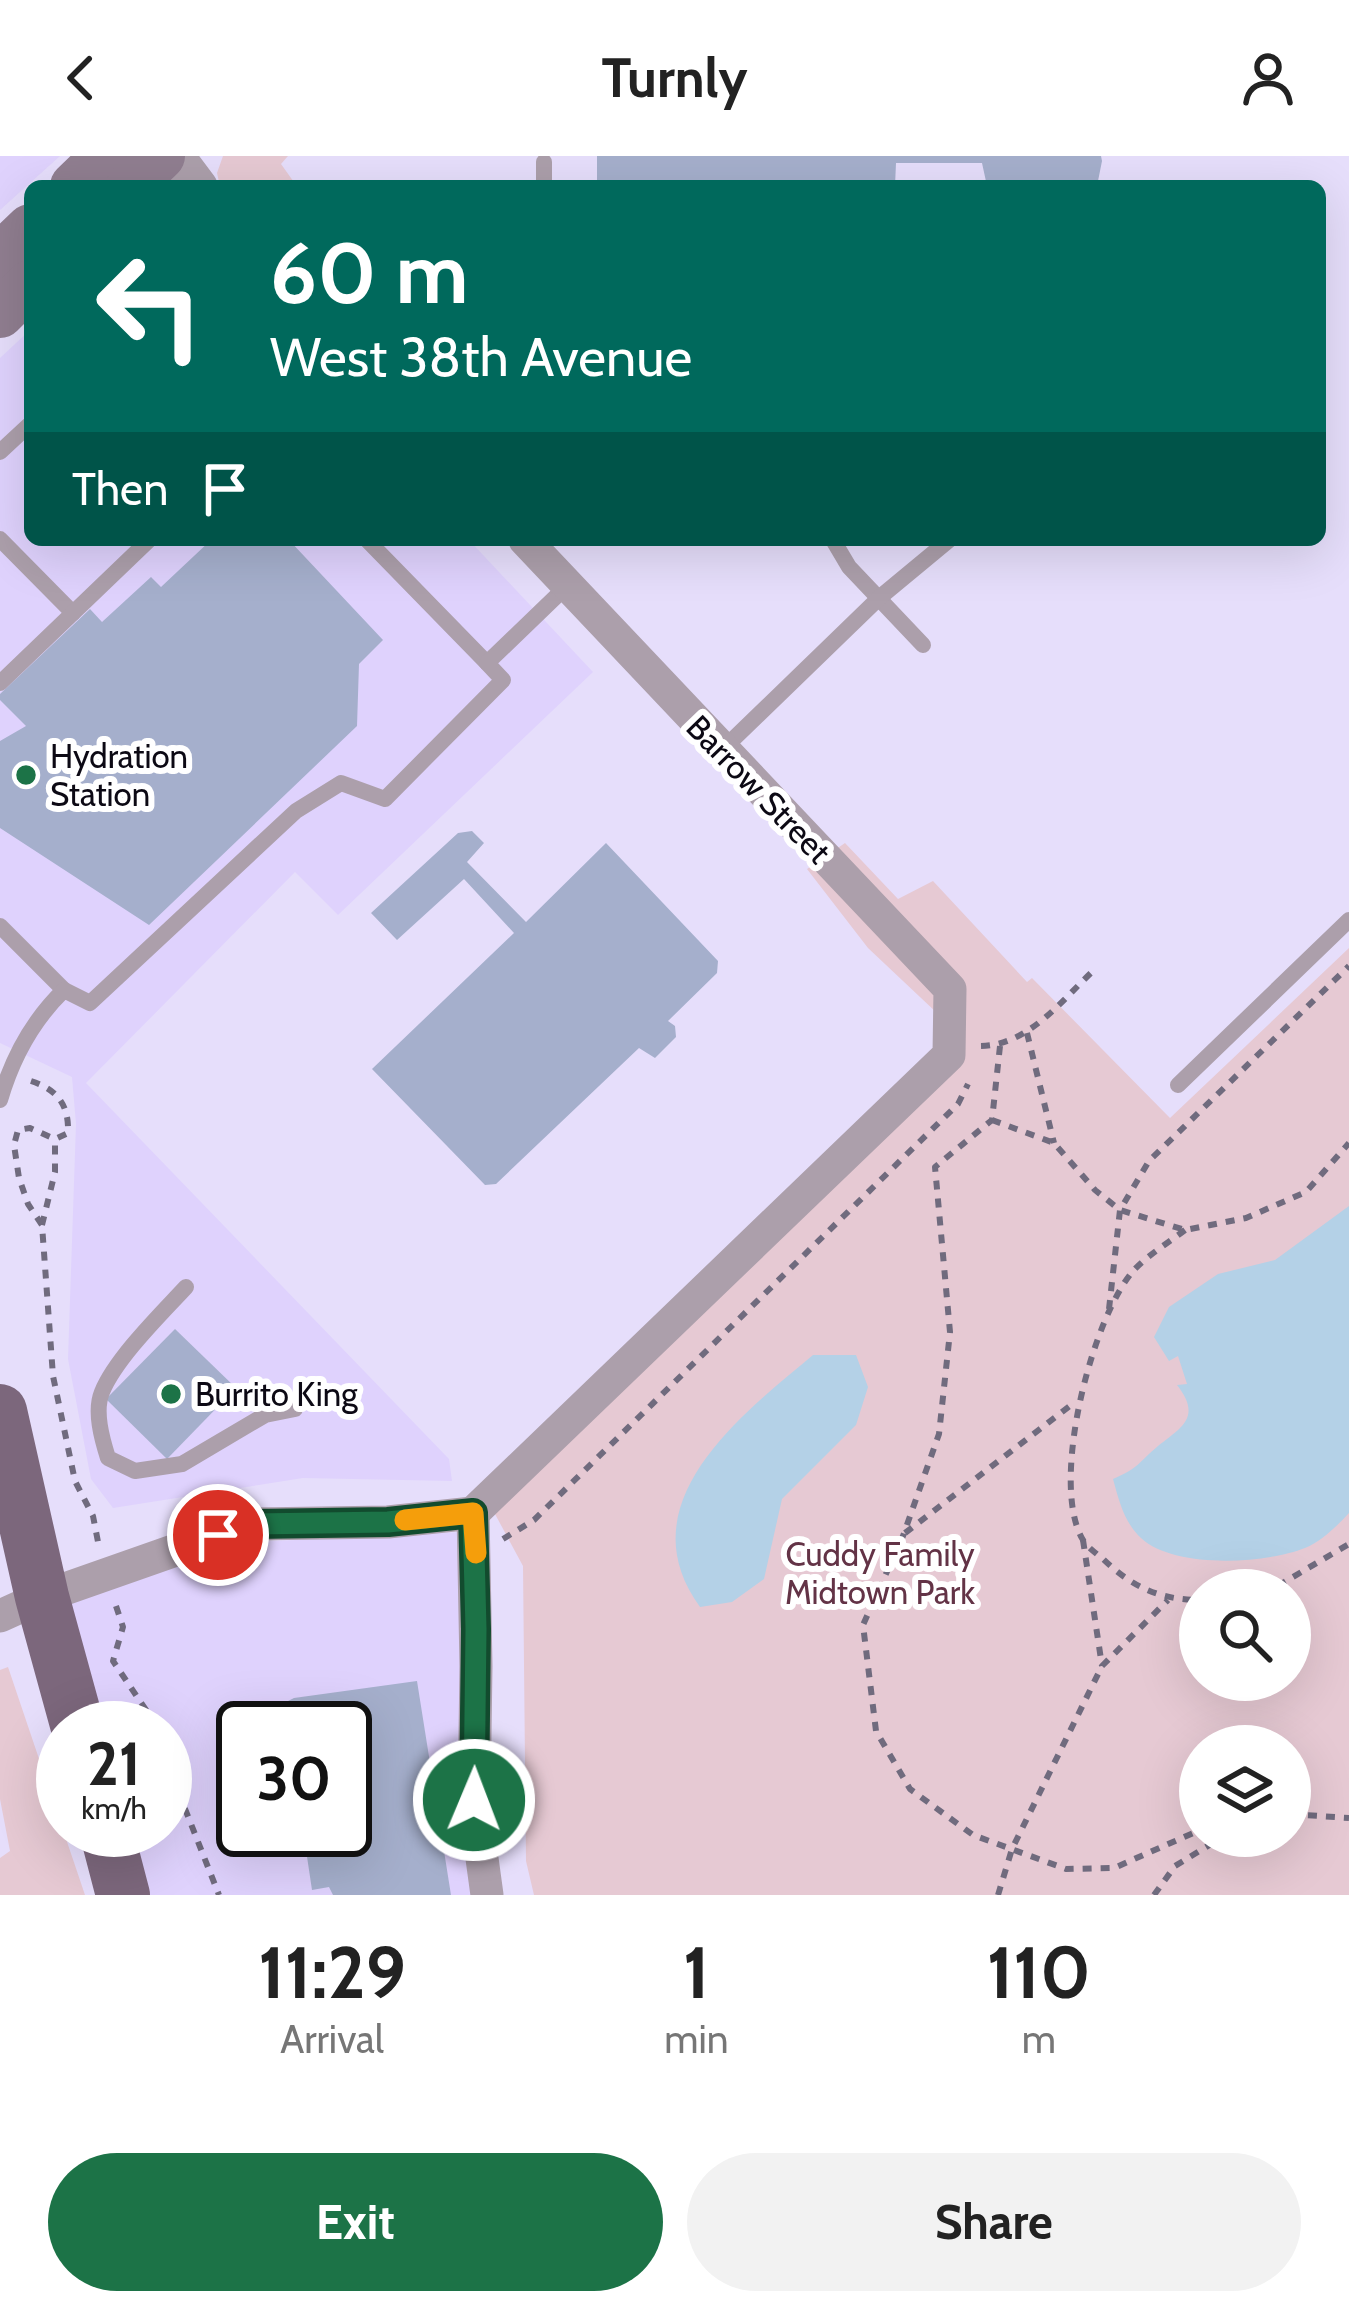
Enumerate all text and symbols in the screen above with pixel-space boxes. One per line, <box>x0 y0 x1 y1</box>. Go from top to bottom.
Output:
icon: back <box>48 45 114 111</box>
text: Turnly <box>602 45 747 111</box>
icon: person <box>1235 45 1301 111</box>
text: 60 m <box>270 222 468 324</box>
icon: left <box>72 228 228 384</box>
text: West 38th Avenue <box>270 324 692 390</box>
icon: arrive <box>192 456 258 522</box>
text: Then <box>72 462 168 516</box>
street label: Barrow Street <box>679 707 839 871</box>
place label: Hydration Station <box>50 736 188 814</box>
marker: Hydration Station <box>13 762 39 788</box>
place label: Burrito King <box>195 1374 358 1414</box>
marker: Burrito King <box>158 1381 184 1407</box>
pin <box>167 1484 269 1586</box>
icon: arrive <box>185 1502 251 1568</box>
park label: Cuddy Family Midtown Park <box>785 1534 975 1612</box>
map controls <box>1179 1569 1311 1857</box>
button: search <box>1179 1569 1311 1701</box>
speed limit sign: 30 <box>216 1701 372 1857</box>
button: layers <box>1179 1725 1311 1857</box>
text: 21 <box>87 1727 141 1800</box>
position arrow <box>411 1737 537 1863</box>
text: km/h <box>81 1790 147 1827</box>
text: 11:29 <box>258 1929 406 2016</box>
text: 1 <box>683 1929 710 2016</box>
text: 110 <box>987 1929 1091 2016</box>
text: Arrival <box>280 2015 384 2063</box>
text: min <box>664 2015 729 2063</box>
text: m <box>1022 2015 1056 2063</box>
button: Exit <box>48 2153 663 2291</box>
button: Share <box>687 2153 1301 2291</box>

